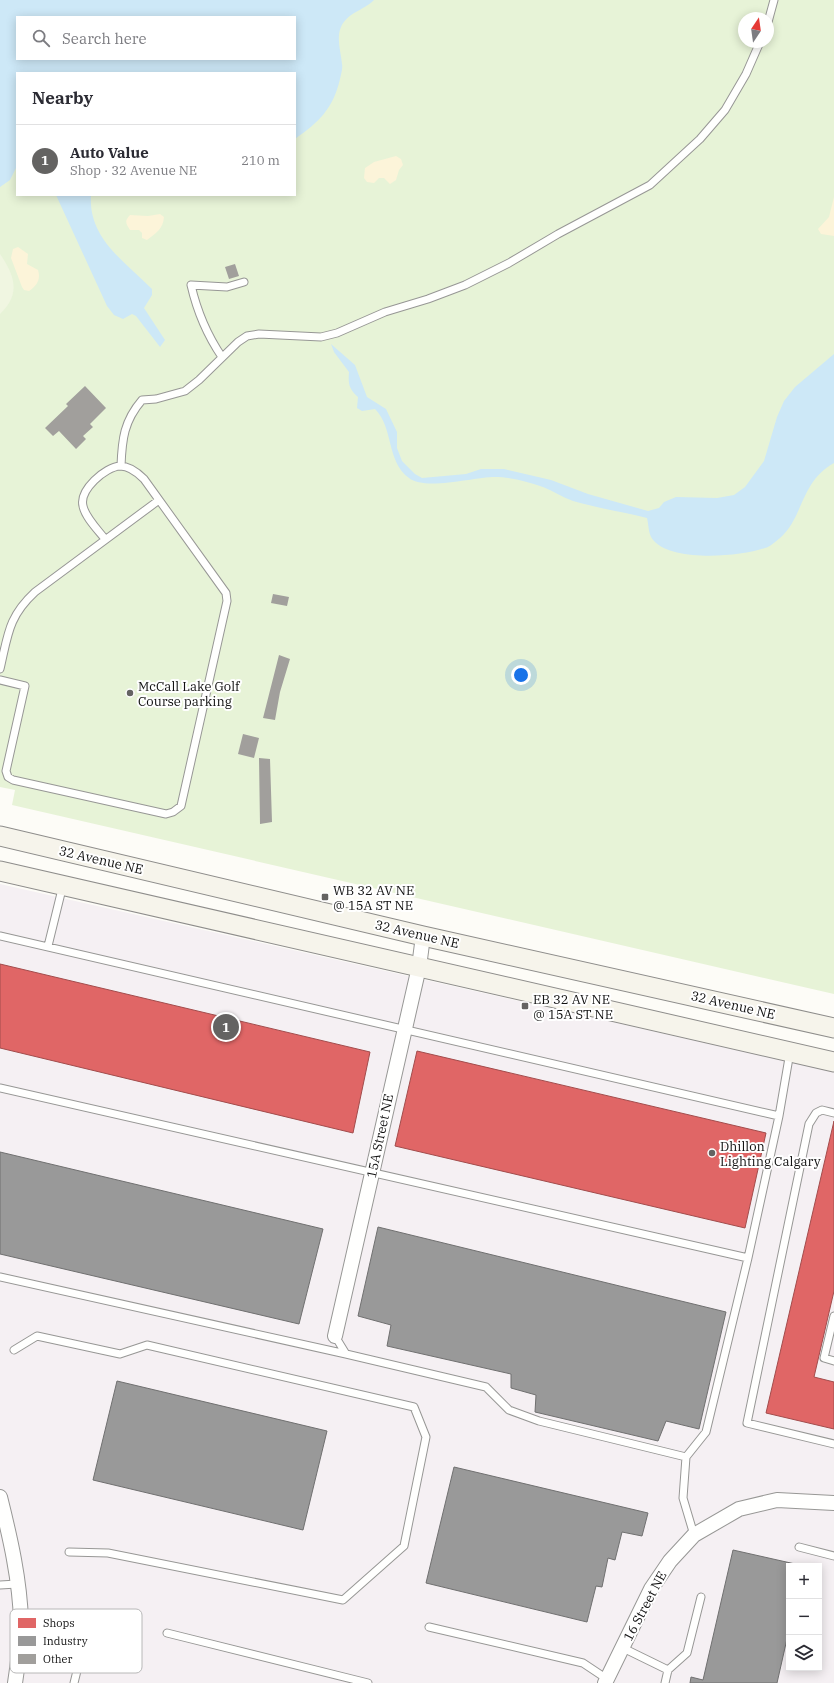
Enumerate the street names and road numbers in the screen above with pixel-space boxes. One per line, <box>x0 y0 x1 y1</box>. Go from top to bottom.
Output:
street label: 32 Avenue NE <box>57 842 145 878</box>
street label: 32 Avenue NE <box>373 916 461 952</box>
street label: 32 Avenue NE <box>689 987 777 1023</box>
street label: 15A Street NE <box>363 1092 397 1180</box>
street label: 16 Street NE <box>620 1568 670 1644</box>

